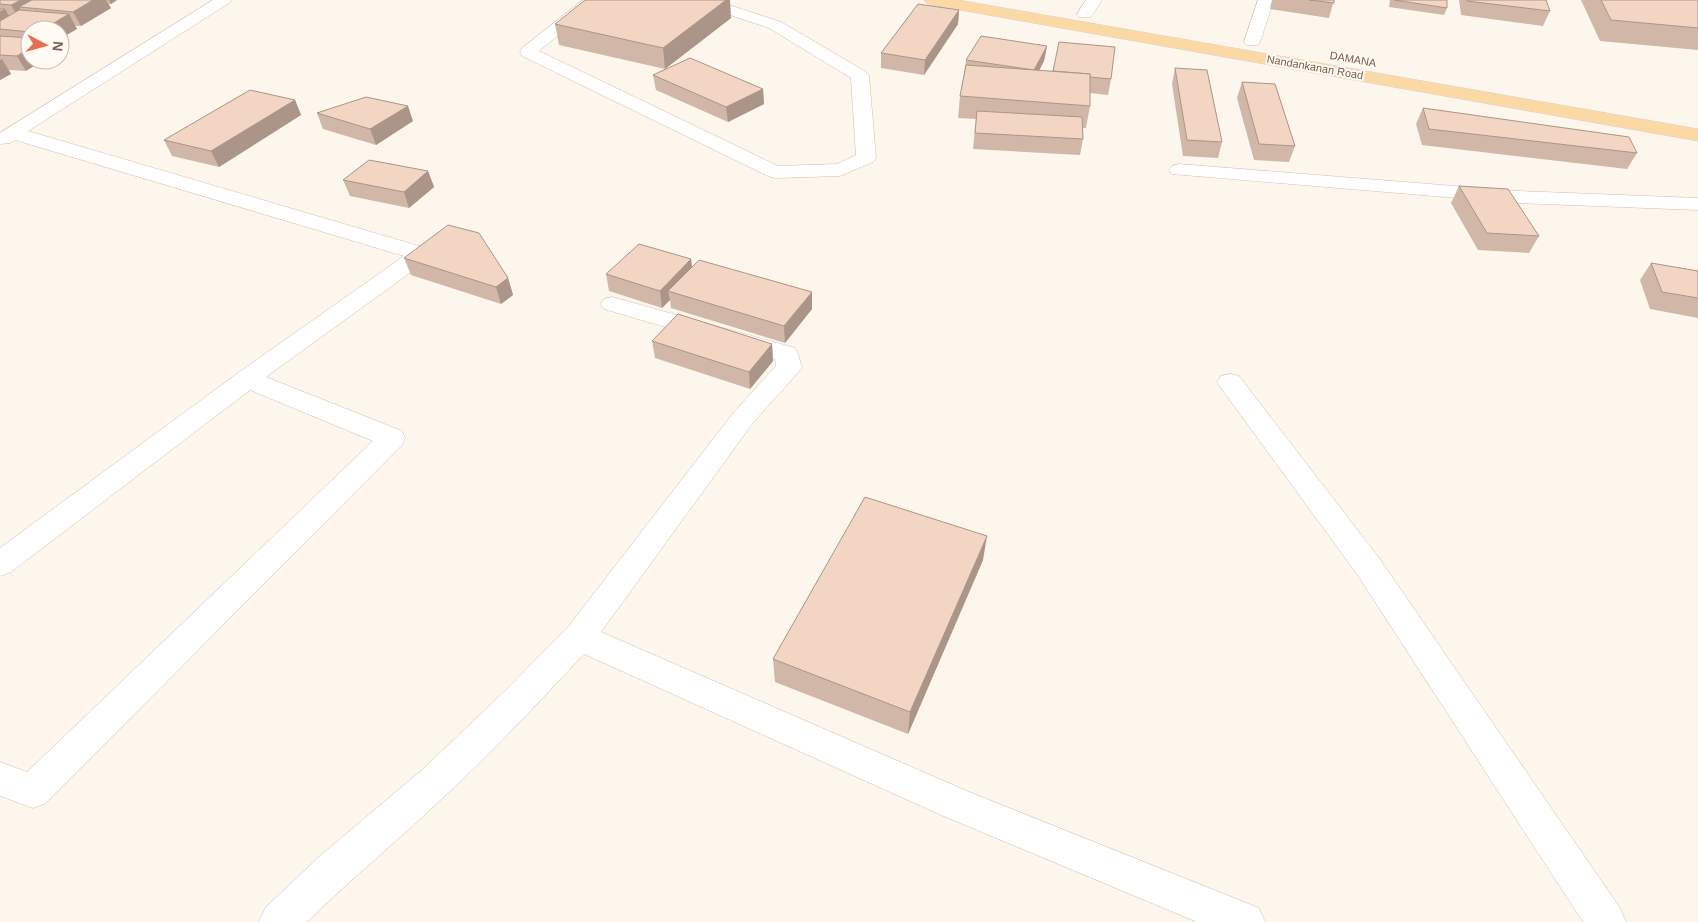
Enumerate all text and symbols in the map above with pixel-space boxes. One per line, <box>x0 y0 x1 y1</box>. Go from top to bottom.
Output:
north arrow <box>20 20 70 70</box>
text: N <box>49 40 66 52</box>
street label: DAMANA <box>1329 49 1378 69</box>
street label: Nandankanan Road <box>1266 53 1364 81</box>

